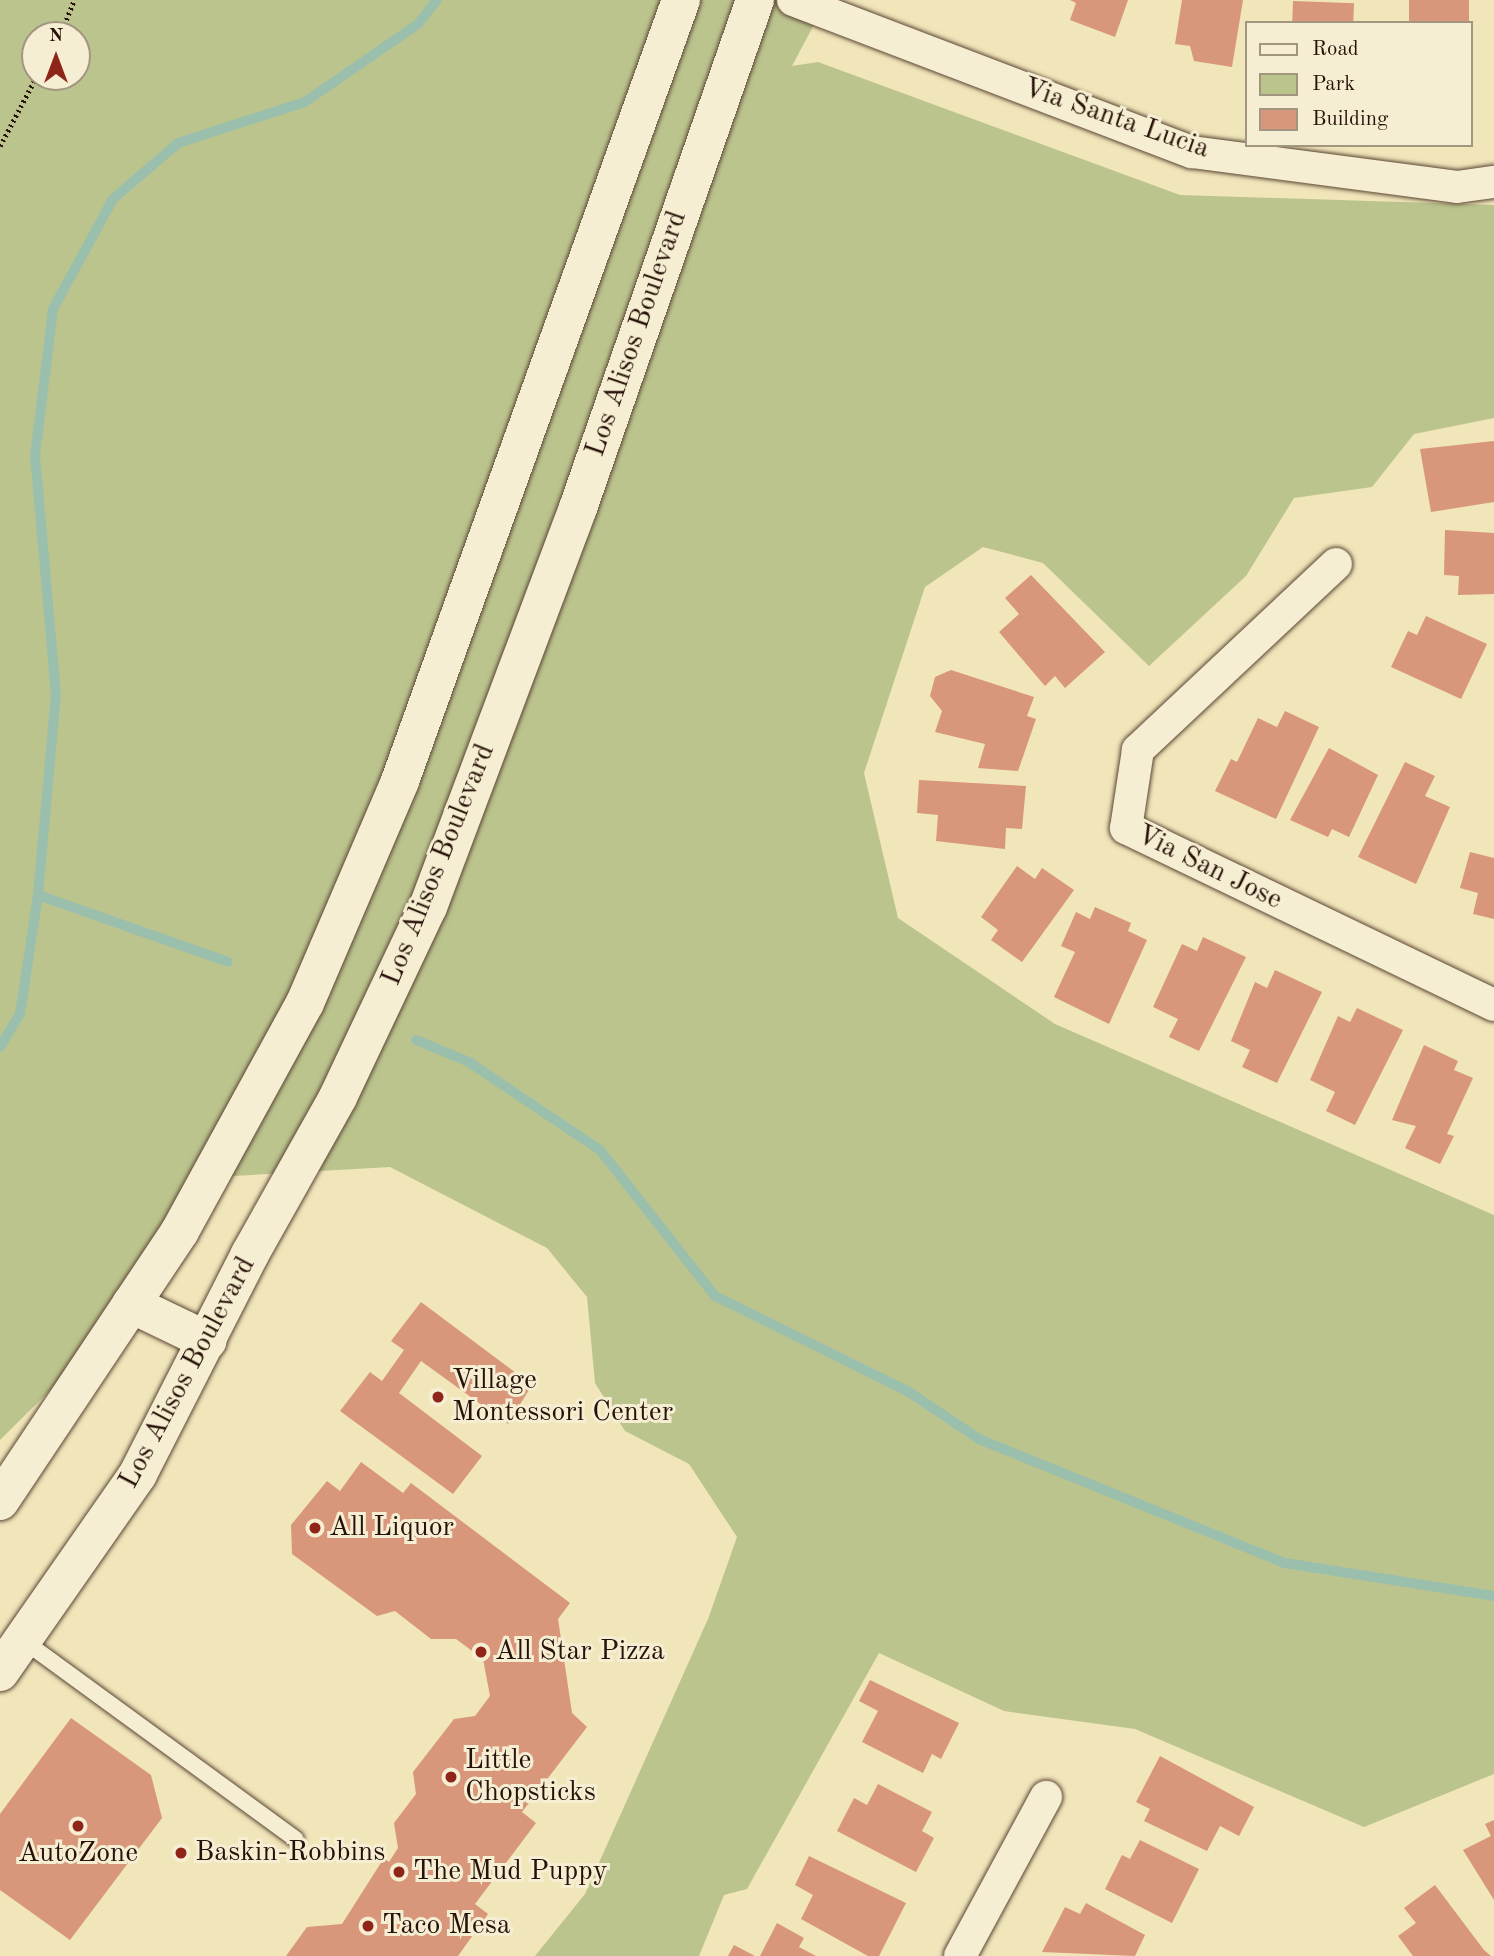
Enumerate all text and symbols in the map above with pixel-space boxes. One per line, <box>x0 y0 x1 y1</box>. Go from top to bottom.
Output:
north arrow <box>21 21 91 91</box>
legend <box>1246 21 1473 147</box>
text: N <box>49 27 63 46</box>
text: Road <box>1312 39 1359 60</box>
street label: Via Santa Lucia <box>1018 71 1214 167</box>
text: Park <box>1312 74 1355 95</box>
text: Building <box>1312 109 1388 130</box>
street label: Los Alisos Boulevard <box>579 207 695 461</box>
street label: Los Alisos Boulevard <box>375 739 503 991</box>
street label: Via San Jose <box>1131 818 1287 918</box>
street label: Los Alisos Boulevard <box>113 1251 263 1495</box>
place label: Village Montessori Center <box>452 1364 673 1430</box>
marker: Village Montessori Center <box>430 1389 446 1405</box>
place label: All Liquor <box>329 1511 454 1545</box>
marker: All Liquor <box>307 1520 323 1536</box>
place label: All Star Pizza <box>495 1635 665 1669</box>
marker: All Star Pizza <box>473 1644 489 1660</box>
place label: Little Chopsticks <box>465 1744 596 1810</box>
marker: Little Chopsticks <box>443 1769 459 1785</box>
marker: AutoZone <box>70 1818 86 1834</box>
place label: Baskin-Robbins <box>195 1836 385 1870</box>
place label: AutoZone <box>18 1837 138 1871</box>
marker: Baskin-Robbins <box>173 1845 189 1861</box>
place label: The Mud Puppy <box>413 1855 608 1889</box>
marker: The Mud Puppy <box>391 1864 407 1880</box>
place label: Taco Mesa <box>382 1909 511 1943</box>
marker: Taco Mesa <box>360 1918 376 1934</box>

